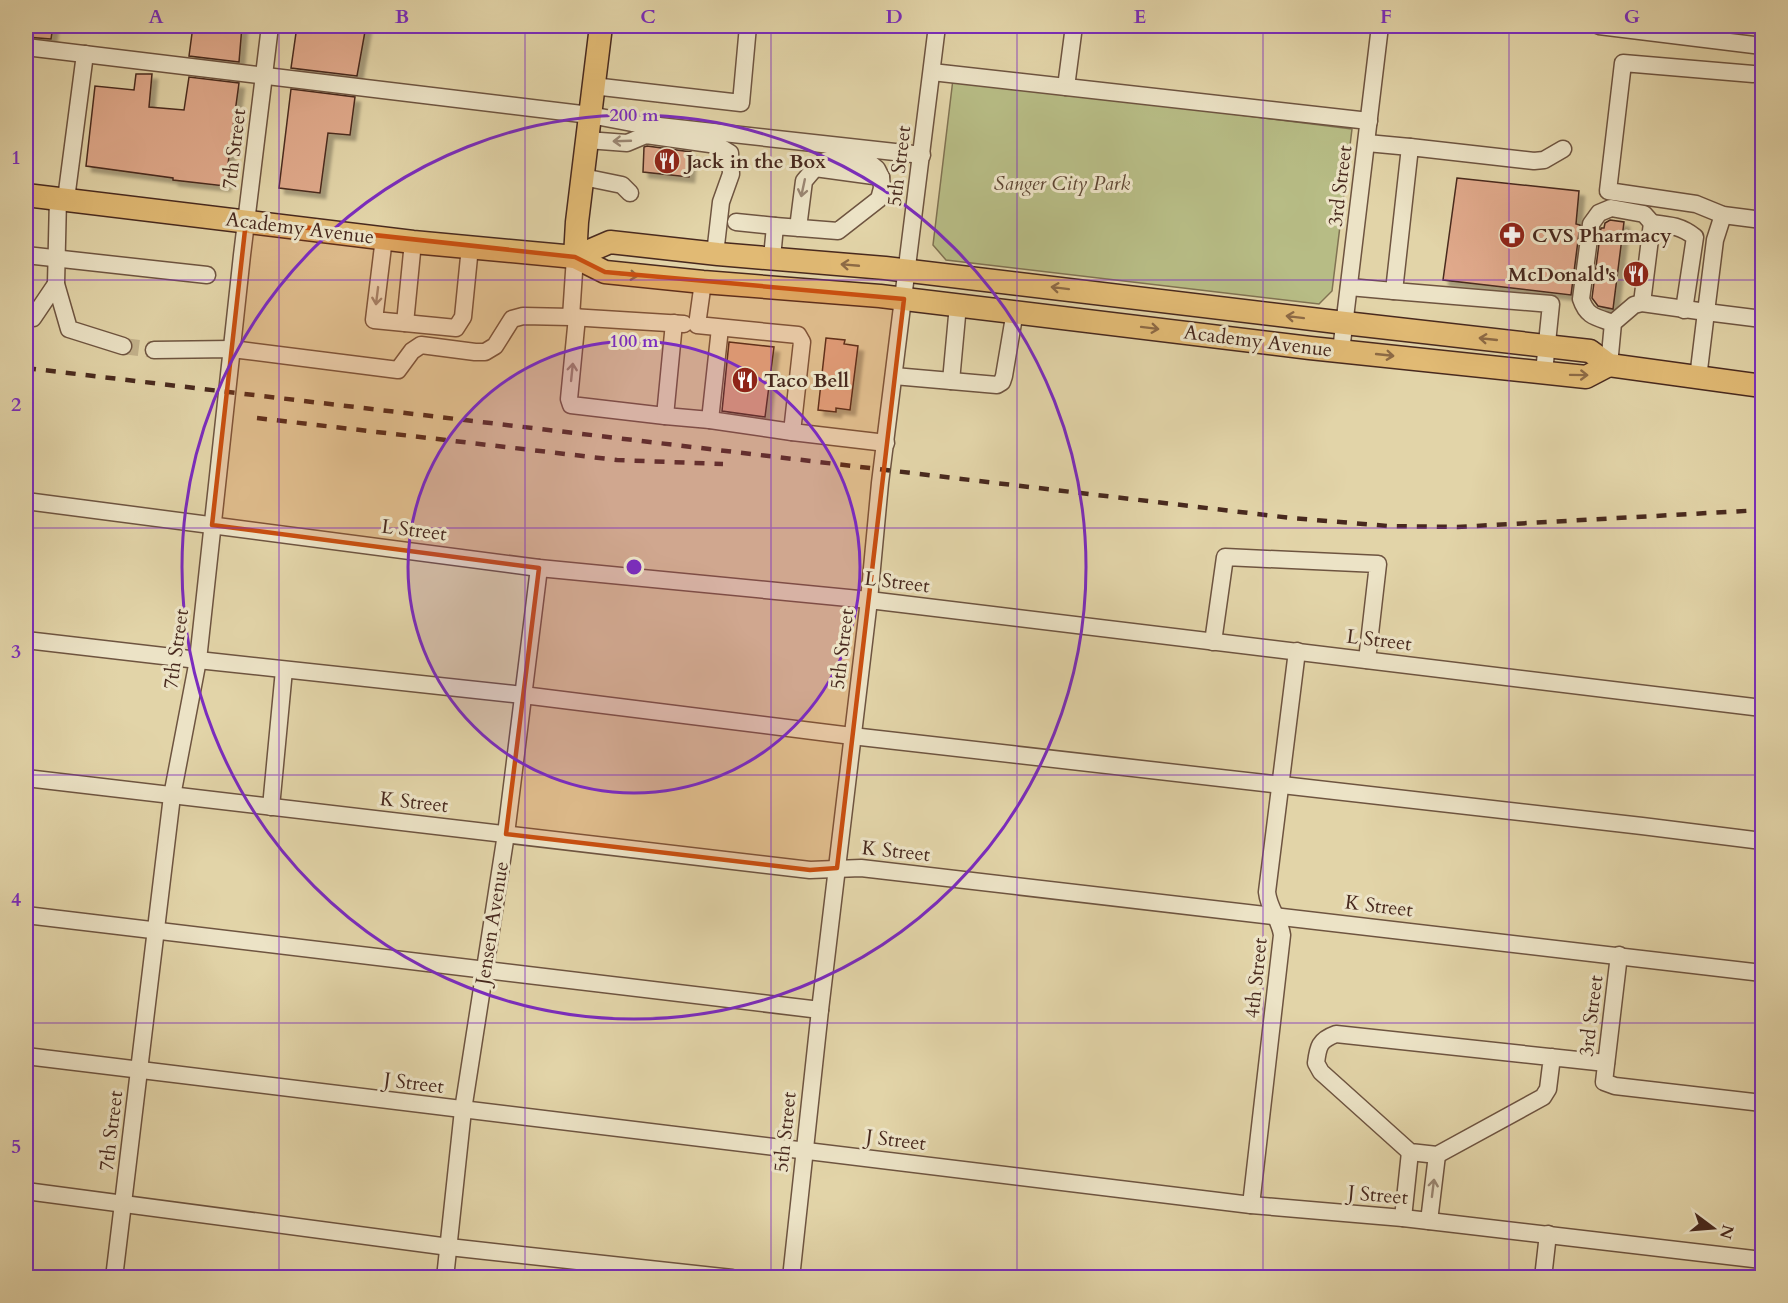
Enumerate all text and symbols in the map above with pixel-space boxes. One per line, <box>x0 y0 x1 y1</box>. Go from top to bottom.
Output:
text: A <box>148 3 164 30</box>
text: B <box>395 3 409 30</box>
text: C <box>640 3 656 30</box>
text: D <box>885 3 903 30</box>
text: E <box>1134 3 1146 30</box>
text: F <box>1380 3 1392 30</box>
text: G <box>1624 3 1640 30</box>
text: 200 m <box>609 103 659 128</box>
street label: 7th Street <box>216 106 252 191</box>
street label: 5th Street <box>881 123 917 208</box>
one-way arrow <box>613 135 632 147</box>
street label: 3rd Street <box>1322 143 1358 228</box>
text: 1 <box>11 144 21 171</box>
restaurant icon: Jack in the Box <box>652 146 682 176</box>
place label: Jack in the Box <box>683 148 826 175</box>
park label: Sanger City Park <box>994 170 1130 197</box>
one-way arrow <box>797 178 809 197</box>
street label: Academy Avenue <box>224 205 376 251</box>
pharmacy icon: CVS Pharmacy <box>1497 220 1527 250</box>
place label: CVS Pharmacy <box>1532 222 1672 249</box>
one-way arrow <box>840 259 860 270</box>
restaurant icon: McDonald's <box>1621 259 1651 289</box>
place label: McDonald's <box>1508 261 1616 288</box>
one-way arrow <box>619 270 639 281</box>
one-way arrow <box>1050 282 1070 293</box>
one-way arrow <box>371 286 382 306</box>
one-way arrow <box>1285 312 1305 323</box>
street label: Academy Avenue <box>1182 318 1334 364</box>
one-way arrow <box>1140 323 1159 334</box>
text: 100 m <box>609 329 659 354</box>
one-way arrow <box>1479 334 1499 345</box>
one-way arrow <box>1375 350 1395 361</box>
one-way arrow <box>567 362 578 382</box>
restaurant icon: Taco Bell <box>730 365 760 395</box>
place label: Taco Bell <box>764 367 849 394</box>
one-way arrow <box>1569 369 1588 381</box>
text: 2 <box>11 391 21 418</box>
street label: L Street <box>380 513 449 547</box>
centre of rings <box>624 557 644 577</box>
street label: L Street <box>863 565 932 599</box>
street label: 7th Street <box>157 606 195 691</box>
street label: 5th Street <box>824 606 860 691</box>
street label: L Street <box>1345 623 1414 657</box>
text: 3 <box>11 638 21 665</box>
street label: K Street <box>379 785 450 819</box>
street label: K Street <box>861 834 932 868</box>
street label: Jensen Avenue <box>468 859 515 990</box>
text: 4 <box>11 886 21 913</box>
street label: K Street <box>1343 888 1415 924</box>
street label: 4th Street <box>1238 936 1274 1020</box>
street label: 3rd Street <box>1573 973 1609 1058</box>
street label: J Street <box>379 1066 446 1100</box>
street label: 7th Street <box>93 1088 129 1173</box>
street label: 5th Street <box>767 1090 803 1174</box>
street label: J Street <box>861 1123 928 1157</box>
text: 5 <box>11 1133 21 1160</box>
one-way arrow <box>1427 1178 1438 1198</box>
street label: J Street <box>1344 1179 1410 1211</box>
north arrow <box>1683 1198 1743 1258</box>
text: N <box>1714 1222 1739 1242</box>

